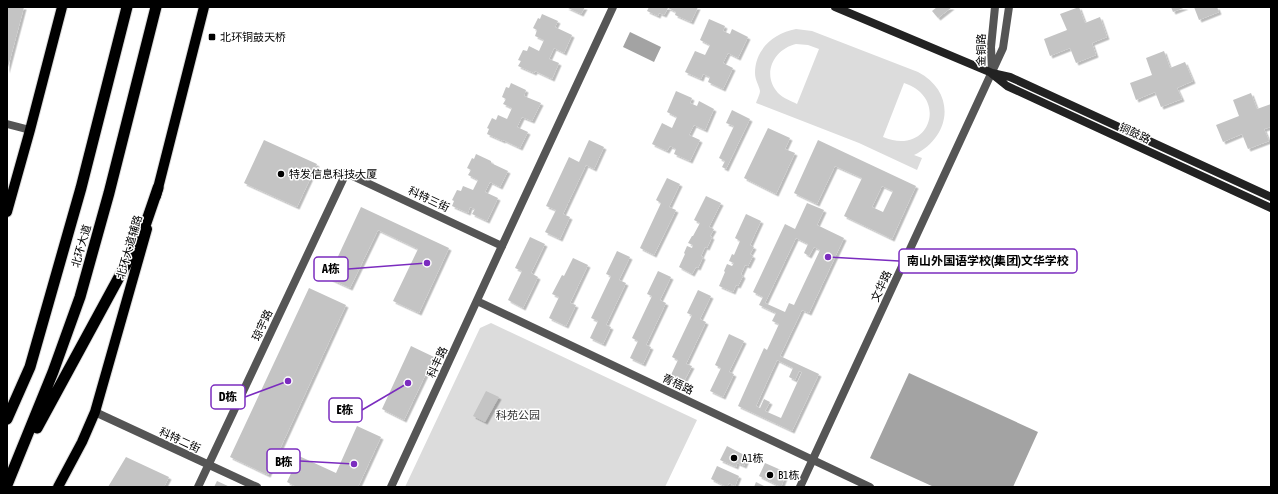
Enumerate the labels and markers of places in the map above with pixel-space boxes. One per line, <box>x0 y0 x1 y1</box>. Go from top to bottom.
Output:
place label: 北环铜鼓天桥 <box>220 31 286 43</box>
marker: 北环铜鼓天桥 <box>207 32 217 42</box>
place label: 特发信息科技大厦 <box>289 168 377 180</box>
marker: 特发信息科技大厦 <box>276 169 286 179</box>
callout: 南山外国语学校(集团)文华学校 <box>899 249 1077 273</box>
callout: A栋 <box>314 257 348 281</box>
callout: D栋 <box>211 385 245 409</box>
callout: E栋 <box>329 398 362 422</box>
callout: B栋 <box>267 449 300 473</box>
place label: A1栋 <box>742 452 764 464</box>
marker: A1栋 <box>729 453 739 463</box>
place label: B1栋 <box>778 469 799 481</box>
marker: B1栋 <box>765 470 775 480</box>

